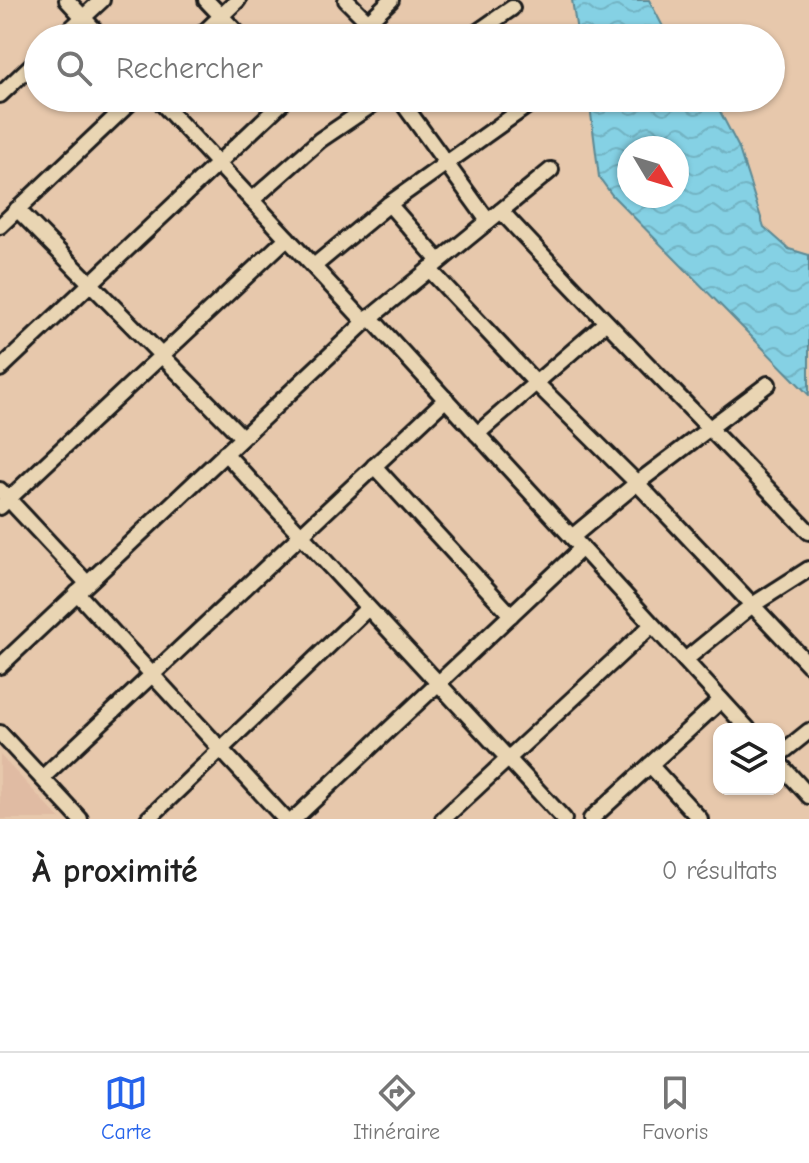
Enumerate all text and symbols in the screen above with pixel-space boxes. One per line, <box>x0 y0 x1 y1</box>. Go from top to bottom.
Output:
search box <box>24 24 785 112</box>
icon: search <box>52 46 96 90</box>
text: Rechercher <box>116 51 263 86</box>
north arrow <box>617 136 689 208</box>
map controls <box>713 723 785 795</box>
button: layers <box>713 723 785 795</box>
text: À proximité <box>32 851 198 891</box>
text: 0 résultats <box>662 856 777 886</box>
tab: Carte <box>101 1071 151 1145</box>
tab: Itinéraire <box>353 1071 440 1145</box>
tab: Favoris <box>642 1071 708 1145</box>

